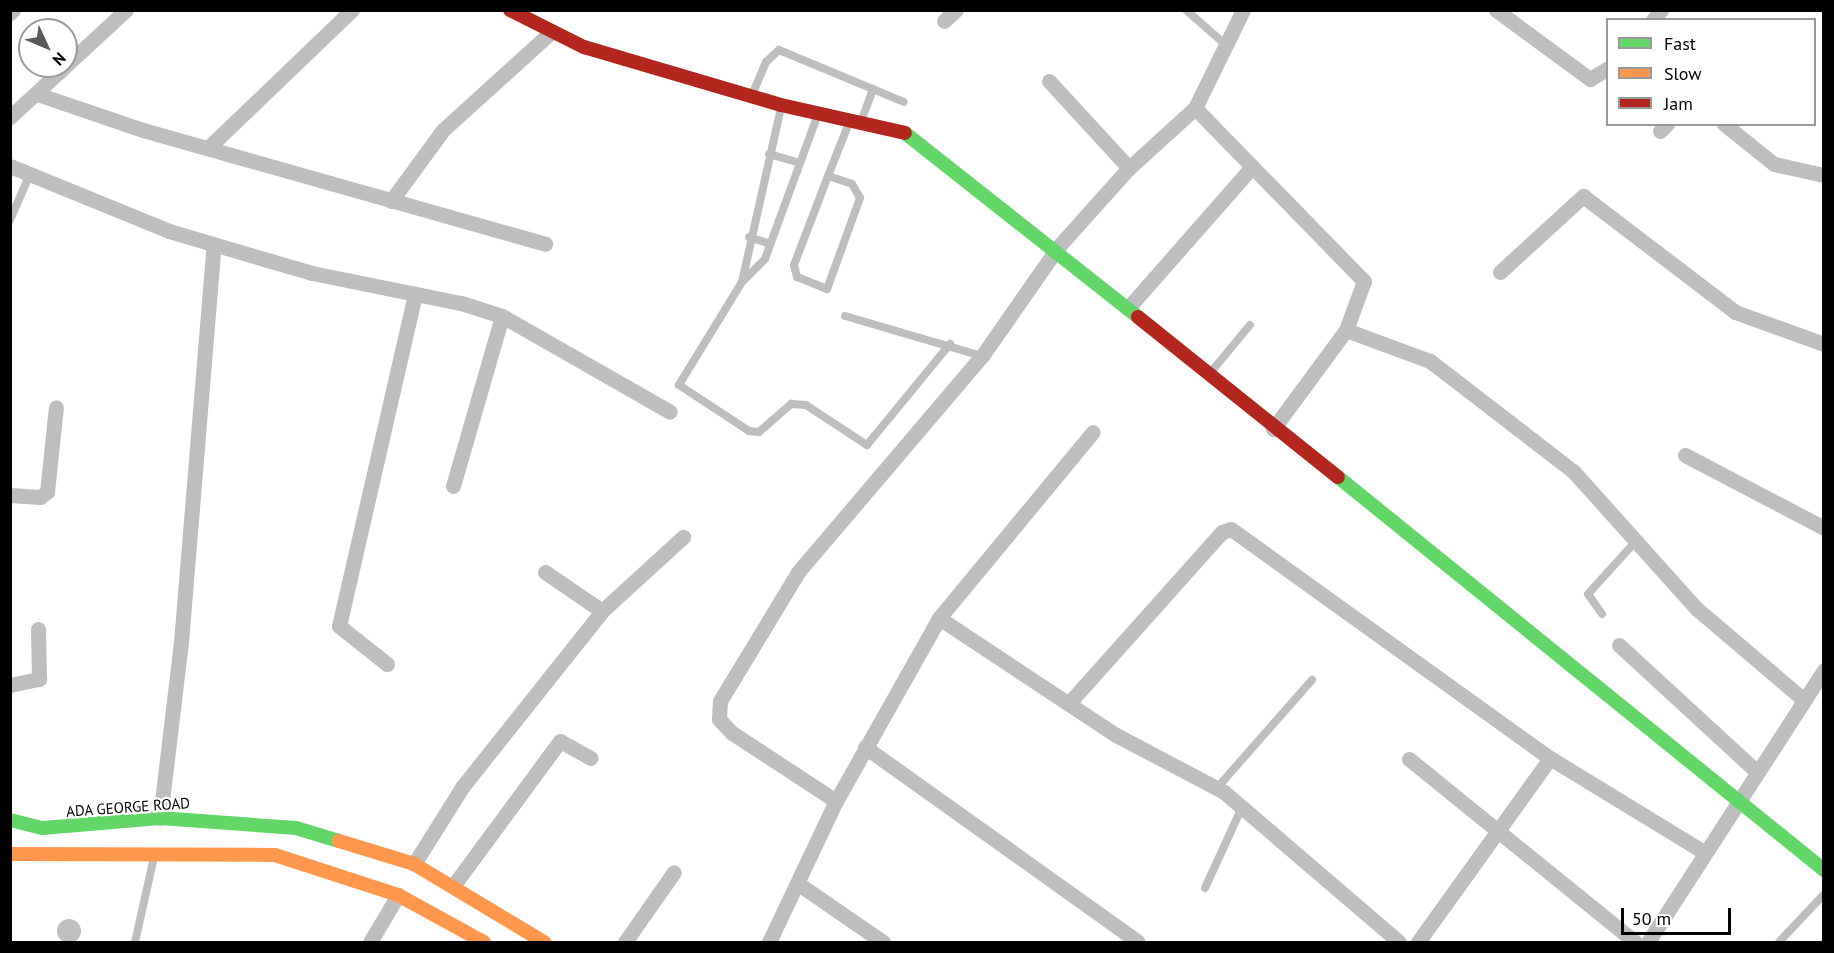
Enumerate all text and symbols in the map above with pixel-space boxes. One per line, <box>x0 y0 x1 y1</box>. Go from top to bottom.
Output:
north arrow <box>18 18 78 78</box>
legend <box>1606 18 1816 126</box>
text: Fast <box>1664 32 1696 55</box>
text: N <box>49 48 70 70</box>
text: Slow <box>1664 62 1702 85</box>
text: Jam <box>1664 92 1693 115</box>
street label: ADA GEORGE ROAD <box>65 794 191 820</box>
scale bar <box>1624 896 1734 934</box>
text: 50 m <box>1632 907 1671 930</box>

